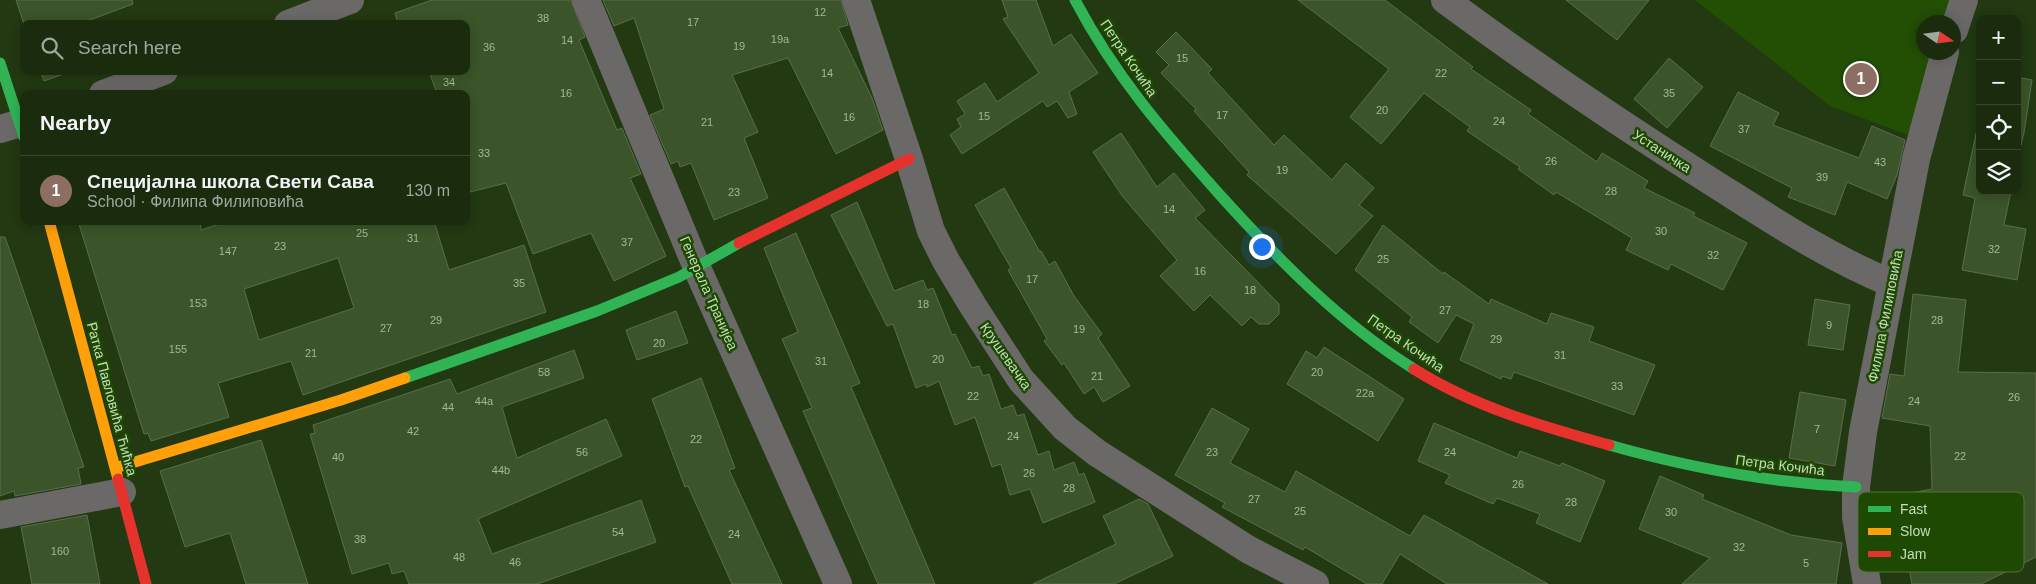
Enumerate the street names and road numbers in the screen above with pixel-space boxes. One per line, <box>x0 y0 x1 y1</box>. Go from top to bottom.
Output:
street label: Петра Кочића <box>1097 16 1161 100</box>
street label: Устаничка <box>1630 126 1694 176</box>
street label: Генерала Транијеа <box>677 234 741 353</box>
street label: Филипа Филиповића <box>1864 248 1906 383</box>
street label: Петра Кочића <box>1365 311 1447 375</box>
street label: Крушевачка <box>977 319 1035 393</box>
street label: Ратка Павловића Ћићка <box>84 320 140 478</box>
street label: Петра Кочића <box>1735 452 1826 478</box>

